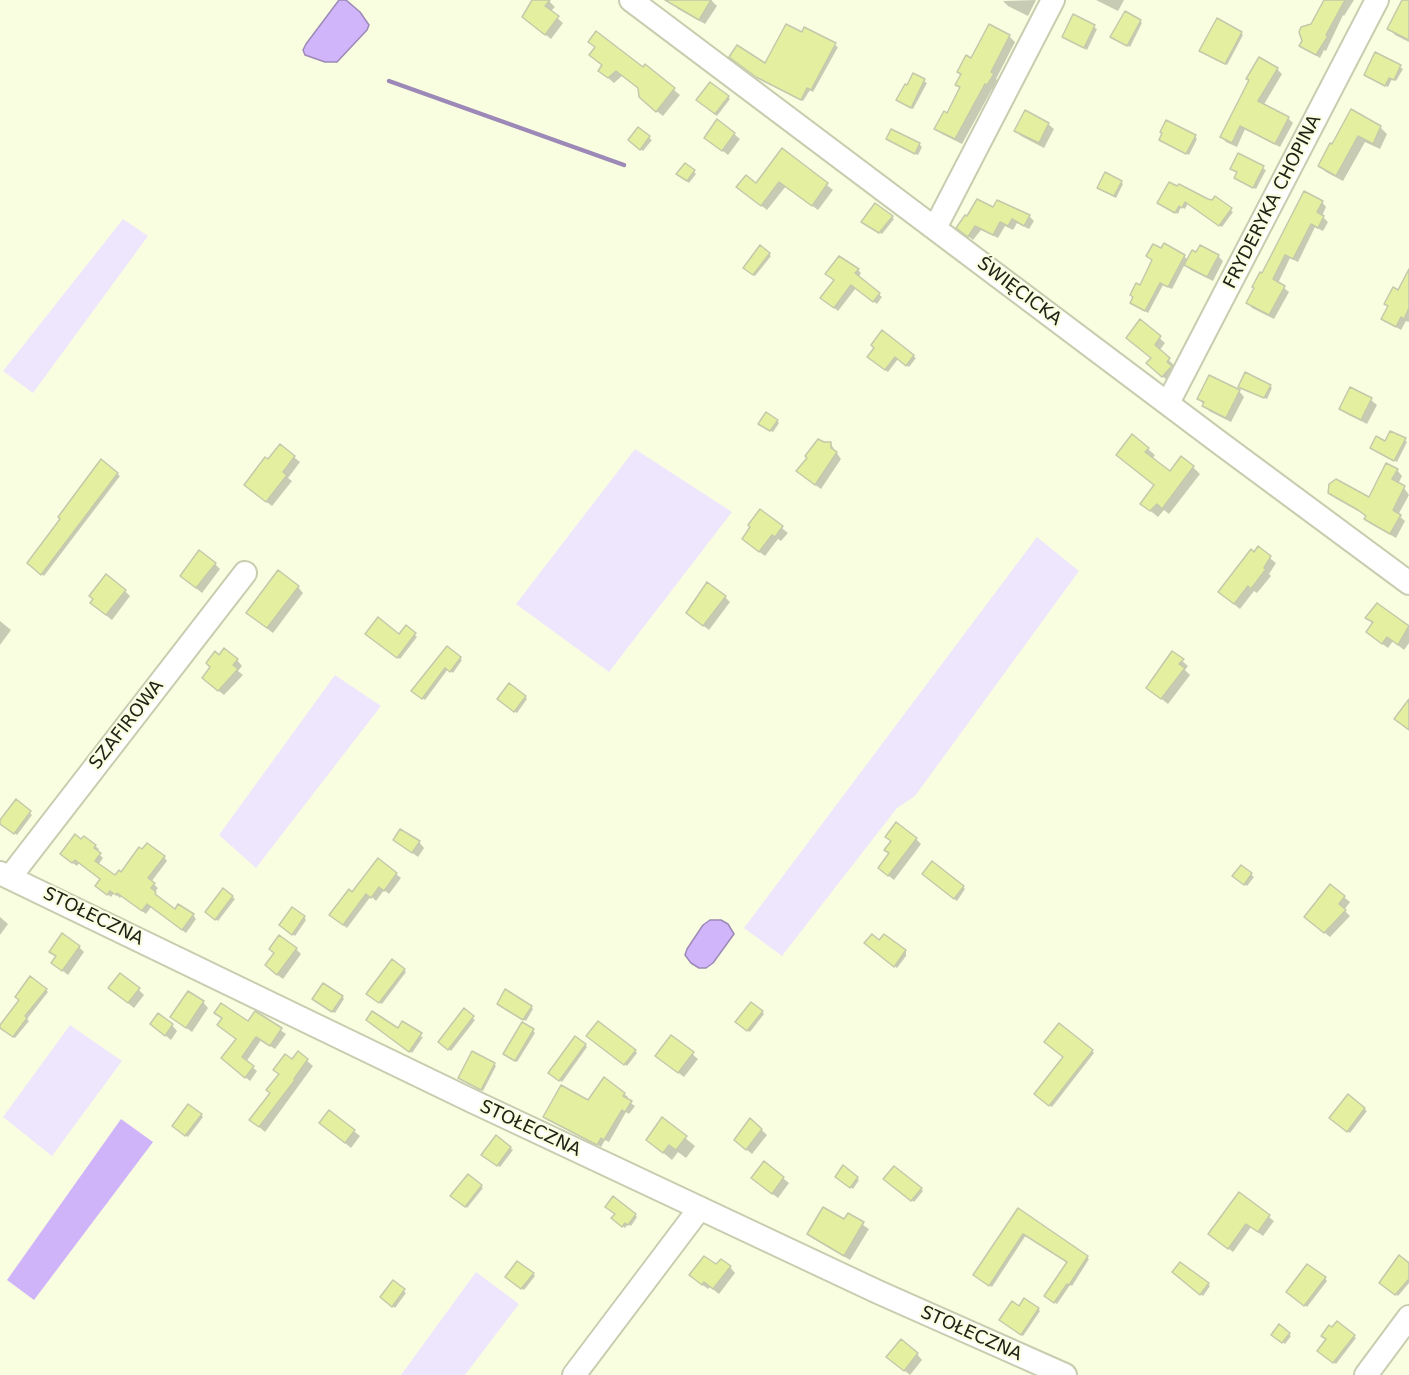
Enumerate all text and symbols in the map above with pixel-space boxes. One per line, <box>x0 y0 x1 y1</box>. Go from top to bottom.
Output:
street label: FRYDERYKA CHOPINA <box>1220 112 1326 292</box>
street label: ŚWIĘCICKA <box>973 253 1065 331</box>
street label: SZAFIROWA <box>85 676 169 774</box>
street label: STOŁECZNA <box>39 883 147 951</box>
street label: STOŁECZNA <box>476 1096 584 1162</box>
street label: STOŁECZNA <box>917 1302 1025 1366</box>

